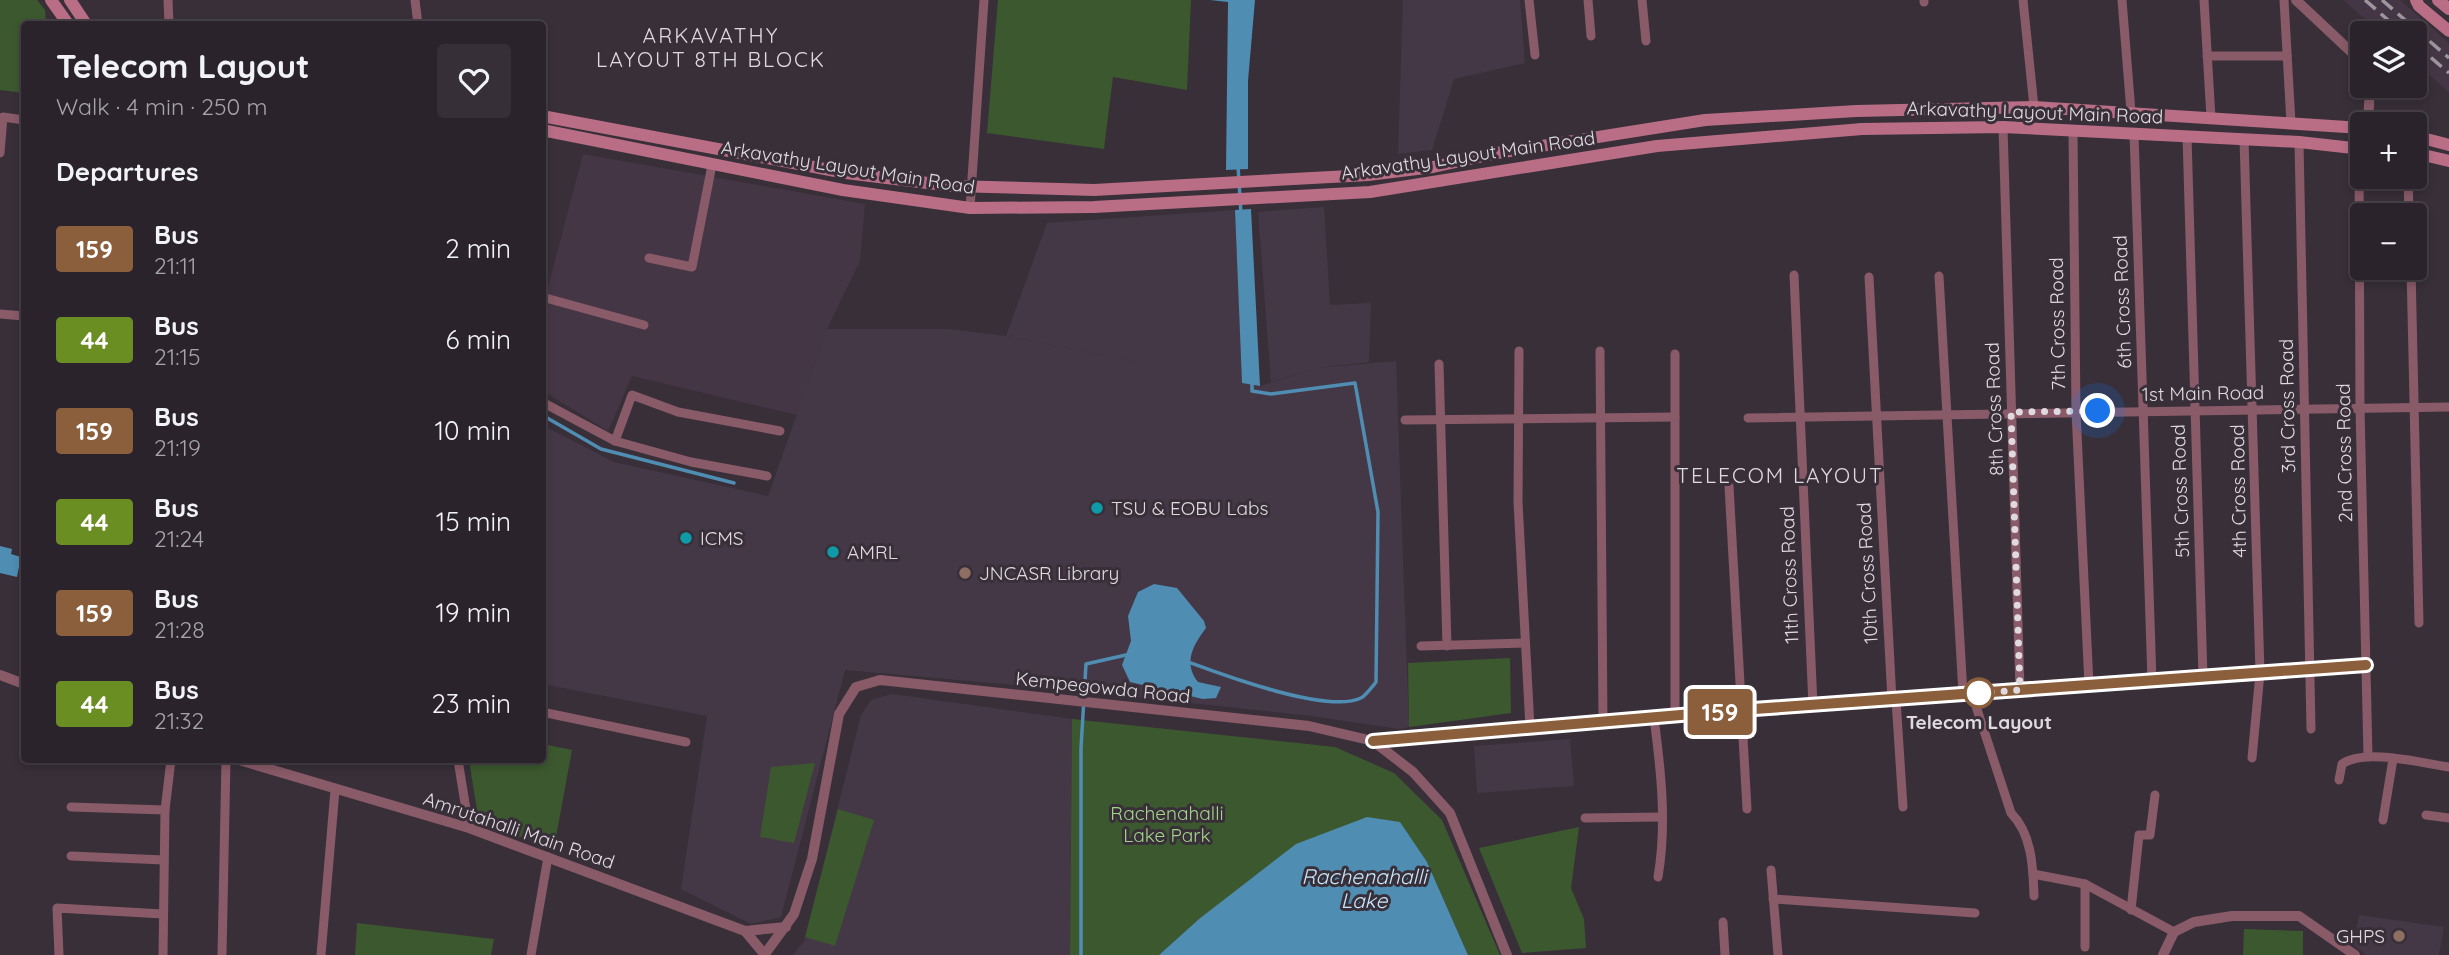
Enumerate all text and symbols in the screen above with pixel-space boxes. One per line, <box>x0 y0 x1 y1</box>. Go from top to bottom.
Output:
map controls <box>2350 21 2427 280</box>
button: layers <box>2350 21 2427 98</box>
district label: ARKAVATHY LAYOUT 8TH BLOCK <box>596 22 826 72</box>
button: heart <box>437 44 511 118</box>
text: Telecom Layout <box>56 45 310 86</box>
text: Walk · 4 min · 250 m <box>56 92 267 121</box>
street label: Arkavathy Layout Main Road <box>1906 96 2164 128</box>
button: + <box>2350 112 2427 189</box>
street label: Arkavathy Layout Main Road <box>1339 125 1597 185</box>
street label: Arkavathy Layout Main Road <box>719 135 977 199</box>
text: Departures <box>56 155 199 188</box>
button: − <box>2350 203 2427 280</box>
text: Bus <box>154 218 199 251</box>
text: 2 min <box>445 232 511 265</box>
text: 159 <box>76 234 113 264</box>
street label: 6th Cross Road <box>2108 235 2136 369</box>
text: 21:11 <box>154 251 197 280</box>
street label: 7th Cross Road <box>2044 257 2070 391</box>
text: Bus <box>154 309 199 342</box>
text: 6 min <box>446 323 511 356</box>
text: 44 <box>80 325 109 355</box>
street label: 3rd Cross Road <box>2274 339 2300 473</box>
text: 21:15 <box>154 342 201 371</box>
street label: 8th Cross Road <box>1980 342 2008 476</box>
street label: 1st Main Road <box>2142 380 2264 406</box>
street label: 2nd Cross Road <box>2331 383 2357 523</box>
your location <box>2080 393 2115 428</box>
text: Bus <box>154 400 199 433</box>
text: 10 min <box>435 414 511 447</box>
text: 159 <box>76 416 113 446</box>
street label: 5th Cross Road <box>2166 424 2194 558</box>
street label: 4th Cross Road <box>2225 424 2251 558</box>
text: 21:19 <box>154 433 201 462</box>
district label: TELECOM LAYOUT <box>1676 462 1884 488</box>
text: Bus <box>154 491 199 524</box>
place label: TSU & EOBU Labs <box>1111 496 1269 520</box>
marker: TSU & EOBU Labs <box>1089 500 1105 516</box>
street label: 10th Cross Road <box>1851 502 1883 644</box>
text: 15 min <box>436 505 511 538</box>
street label: 11th Cross Road <box>1775 506 1803 644</box>
text: 44 <box>80 507 109 537</box>
text: 21:24 <box>154 524 204 553</box>
place label: ICMS <box>700 526 744 550</box>
marker: ICMS <box>678 530 694 546</box>
place label: AMRL <box>847 540 898 564</box>
marker: AMRL <box>825 544 841 560</box>
place label: JNCASR Library <box>979 561 1119 585</box>
marker: JNCASR Library <box>957 565 973 581</box>
text: Bus <box>154 582 199 615</box>
text: 19 min <box>435 596 511 629</box>
text: 159 <box>76 598 113 628</box>
text: 21:28 <box>154 615 205 644</box>
street label: Kempegowda Road <box>1015 666 1191 708</box>
text: Bus <box>154 673 199 706</box>
marker: Telecom Layout <box>1964 678 1994 708</box>
text: 23 min <box>432 687 511 720</box>
text: 44 <box>80 689 109 719</box>
line badge: 159 <box>1680 689 1760 735</box>
text: 159 <box>1702 697 1738 727</box>
text: 21:32 <box>154 706 204 735</box>
place label: Telecom Layout <box>1906 710 2052 734</box>
street label: Amrutahalli Main Road <box>420 786 618 874</box>
park label: Rachenahalli Lake Park <box>1110 801 1224 847</box>
water label: Rachenahalli Lake <box>1301 863 1429 913</box>
place label: GHPS <box>2336 924 2385 948</box>
marker: GHPS <box>2391 928 2407 944</box>

